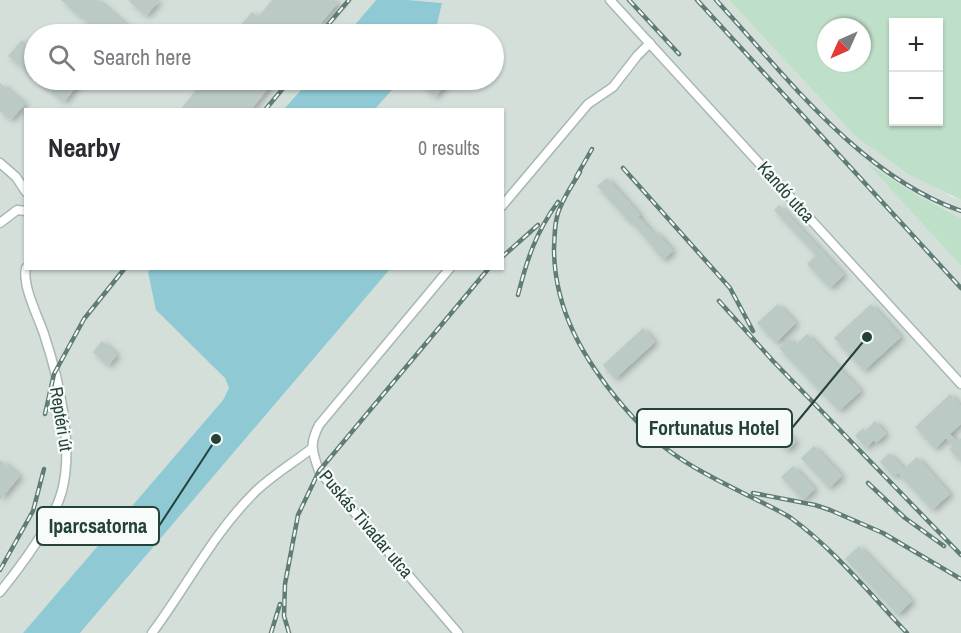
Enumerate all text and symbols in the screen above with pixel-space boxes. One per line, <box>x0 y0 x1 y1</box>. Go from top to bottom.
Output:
north arrow <box>817 18 871 72</box>
map controls <box>889 18 943 126</box>
button: + <box>889 18 943 72</box>
search box <box>24 24 504 90</box>
icon: search <box>45 41 78 74</box>
text: Search here <box>93 42 191 72</box>
button: − <box>889 72 943 126</box>
text: Nearby <box>48 130 120 165</box>
text: 0 results <box>418 134 480 161</box>
street label: Kandó utca <box>752 156 821 228</box>
street label: Reptéri út <box>44 385 79 453</box>
callout: Fortunatus Hotel <box>637 409 792 447</box>
text: Fortunatus Hotel <box>649 414 779 441</box>
street label: Puskás Tivadar utca <box>314 464 419 583</box>
callout: Iparcsatorna <box>37 507 159 545</box>
text: Iparcsatorna <box>49 512 147 539</box>

